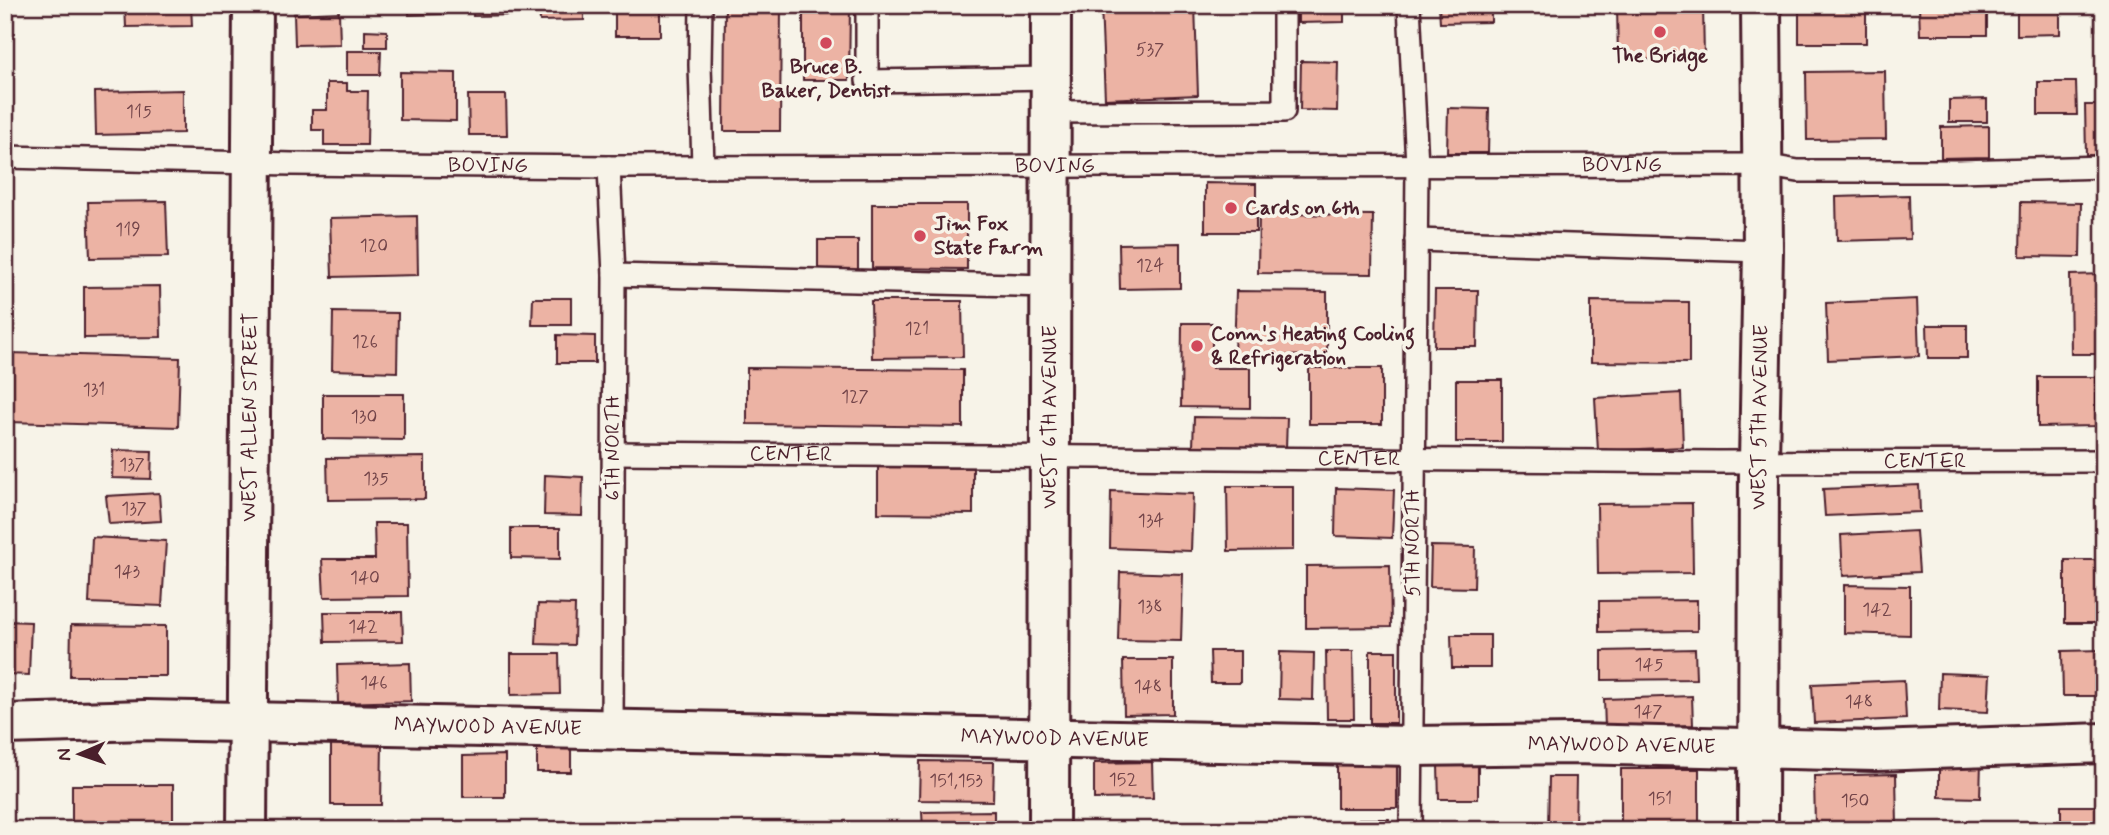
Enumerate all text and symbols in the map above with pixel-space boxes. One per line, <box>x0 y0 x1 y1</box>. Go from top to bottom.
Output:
marker: The Bridge <box>1652 24 1668 40</box>
marker: Bruce B. Baker, Dentist <box>818 35 834 51</box>
house number: 537 <box>1136 38 1164 62</box>
place label: The Bridge <box>1612 42 1708 72</box>
place label: Bruce B. Baker, Dentist <box>762 53 891 105</box>
house number: 115 <box>126 100 152 124</box>
street label: BOVING <box>448 151 528 180</box>
street label: BOVING <box>1582 151 1662 179</box>
street label: BOVING <box>1015 152 1095 180</box>
place label: Cards on 6th <box>1245 194 1360 222</box>
marker: Cards on 6th <box>1223 200 1239 216</box>
place label: Jim Fox State Farm <box>934 210 1044 262</box>
house number: 119 <box>115 218 141 242</box>
marker: Jim Fox State Farm <box>912 228 928 244</box>
house number: 120 <box>360 234 388 258</box>
house number: 124 <box>1136 254 1164 278</box>
street label: WEST ALLEN STREET <box>235 312 265 522</box>
house number: 121 <box>905 317 929 341</box>
place label: Conn's Heating Cooling & Refrigeration <box>1211 320 1415 372</box>
street label: WEST 5TH AVENUE <box>1745 324 1776 510</box>
street label: WEST 6TH AVENUE <box>1036 325 1064 509</box>
house number: 126 <box>352 330 378 354</box>
marker: Conn's Heating Cooling & Refrigeration <box>1189 338 1205 354</box>
house number: 131 <box>83 378 105 402</box>
house number: 127 <box>841 385 869 409</box>
street label: 6TH NORTH <box>599 395 627 501</box>
house number: 130 <box>351 405 377 429</box>
street label: CENTER <box>750 440 832 469</box>
street label: CENTER <box>1317 445 1400 473</box>
street label: CENTER <box>1884 447 1966 476</box>
house number: 137 <box>119 453 145 477</box>
house number: 135 <box>363 467 389 491</box>
street label: 5TH NORTH <box>1399 489 1427 597</box>
house number: 137 <box>121 497 147 521</box>
house number: 134 <box>1138 509 1165 533</box>
house number: 143 <box>114 560 140 584</box>
house number: 140 <box>350 566 380 590</box>
house number: 138 <box>1137 595 1163 619</box>
house number: 142 <box>1862 598 1892 622</box>
house number: 142 <box>348 615 378 639</box>
house number: 145 <box>1635 653 1663 677</box>
house number: 146 <box>360 671 388 695</box>
house number: 148 <box>1134 675 1162 699</box>
house number: 148 <box>1845 690 1873 714</box>
house number: 147 <box>1633 700 1663 724</box>
street label: MAYWOOD AVENUE <box>394 711 582 743</box>
north arrow <box>46 720 116 790</box>
street label: MAYWOOD AVENUE <box>960 723 1149 755</box>
street label: MAYWOOD AVENUE <box>1527 730 1716 761</box>
text: N <box>52 748 77 761</box>
house number: 152 <box>1109 768 1137 792</box>
house number: 151,153 <box>929 769 983 793</box>
house number: 151 <box>1648 787 1672 811</box>
house number: 150 <box>1841 789 1869 813</box>

